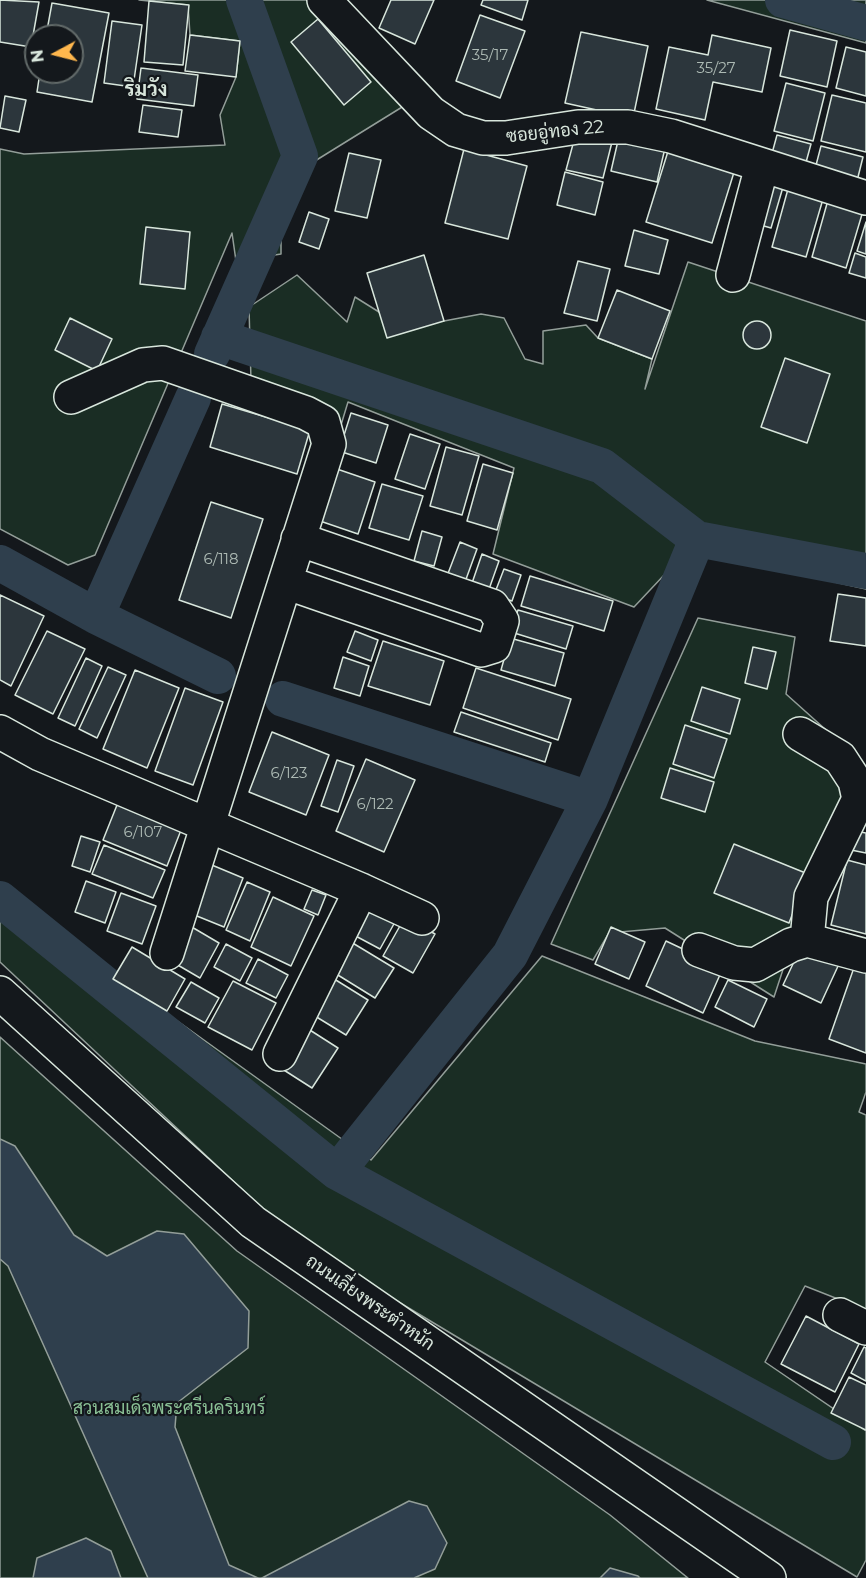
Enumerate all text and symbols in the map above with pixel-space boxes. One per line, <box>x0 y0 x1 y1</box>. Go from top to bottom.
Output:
north arrow <box>24 24 84 84</box>
house number: 35/17 <box>472 47 508 65</box>
text: N <box>27 48 48 64</box>
house number: 35/27 <box>696 60 736 78</box>
district label: ริมวัง <box>125 78 167 102</box>
street label: ซอยอู่ทอง 22 <box>505 116 605 148</box>
house number: 6/118 <box>203 551 239 569</box>
house number: 6/123 <box>270 765 308 783</box>
house number: 6/122 <box>356 796 394 814</box>
house number: 6/107 <box>124 824 162 842</box>
street label: ถนนเลี่ยงพระตำหนัก <box>302 1251 438 1355</box>
park label: สวนสมเด็จพระศรีนครินทร์ <box>73 1398 265 1420</box>

